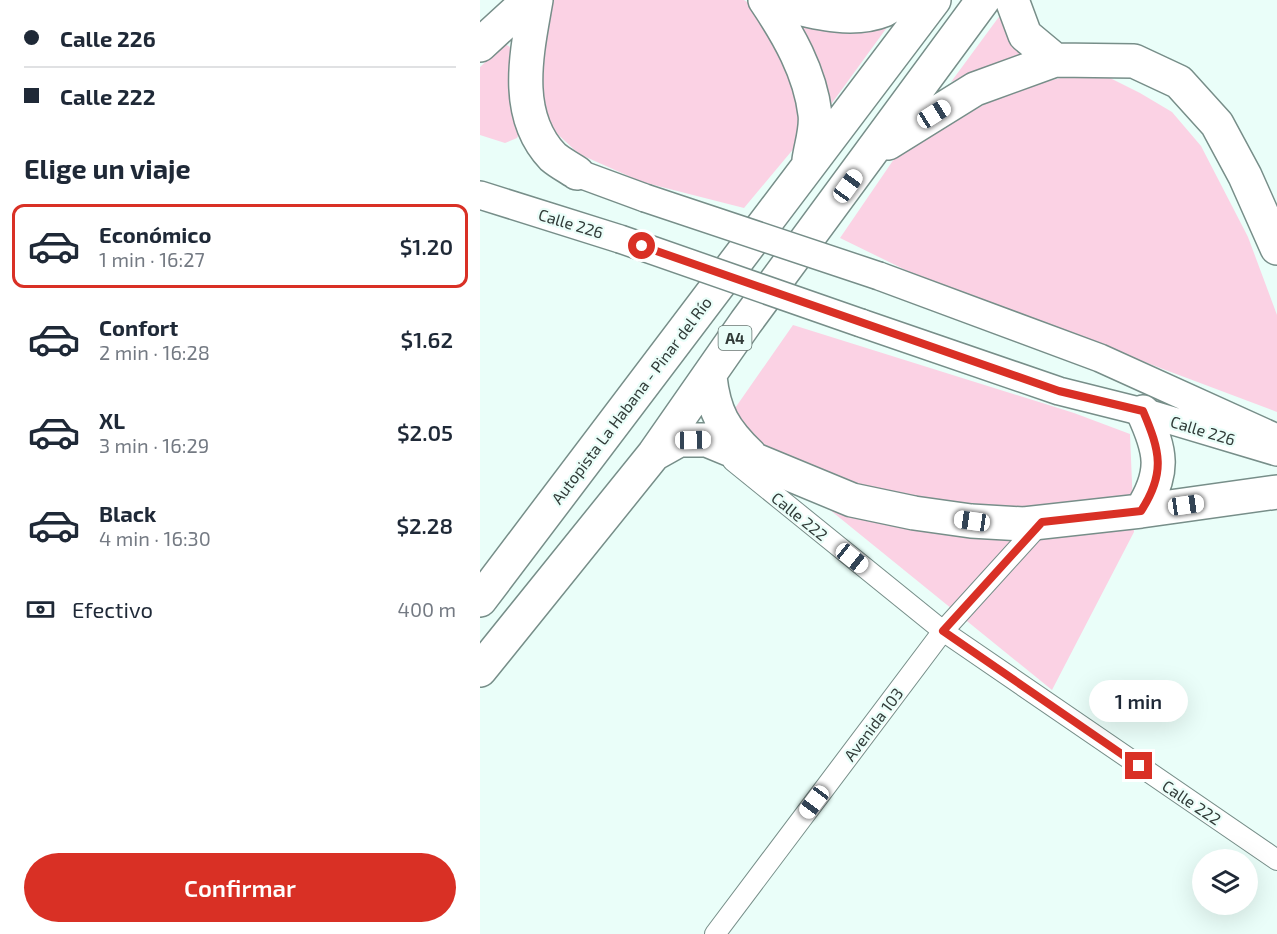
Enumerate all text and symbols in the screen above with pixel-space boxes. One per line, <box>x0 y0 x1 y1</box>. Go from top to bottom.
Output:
text: Calle 226 <box>60 25 156 51</box>
text: Calle 222 <box>60 83 155 109</box>
car <box>914 97 954 131</box>
text: Elige un viaje <box>24 152 191 184</box>
car <box>830 166 866 206</box>
street label: Calle 226 <box>536 204 606 242</box>
icon: car <box>27 219 81 273</box>
text: Económico <box>99 221 211 247</box>
route start <box>628 232 655 259</box>
text: $1.20 <box>400 233 453 259</box>
text: 1 min · 16:27 <box>99 247 205 271</box>
street label: Autopista La Habana - Pinar del Río <box>547 293 715 507</box>
icon: car <box>27 312 81 366</box>
text: Confort <box>99 314 178 340</box>
text: $1.62 <box>401 326 453 352</box>
road number: A4 <box>718 326 752 350</box>
text: 2 min · 16:28 <box>99 340 210 364</box>
icon: car <box>27 405 81 459</box>
text: XL <box>99 407 125 433</box>
street label: Calle 226 <box>1168 411 1238 449</box>
text: $2.05 <box>397 419 453 445</box>
car <box>675 431 711 449</box>
text: 3 min · 16:29 <box>99 433 209 457</box>
street label: Calle 222 <box>768 488 832 544</box>
car <box>1167 494 1205 516</box>
icon: car <box>27 498 81 552</box>
text: Black <box>99 500 156 526</box>
car <box>953 510 991 532</box>
text: $2.28 <box>396 512 453 538</box>
text: 4 min · 16:30 <box>99 526 211 550</box>
car <box>832 540 872 576</box>
icon: cash <box>24 593 57 626</box>
text: Efectivo <box>72 596 153 622</box>
text: 400 m <box>398 597 456 621</box>
callout: 1 min <box>1090 679 1188 721</box>
street label: Avenida 103 <box>839 684 907 764</box>
text: 1 min <box>1115 689 1162 713</box>
route end <box>1125 752 1152 779</box>
street label: Calle 222 <box>1159 776 1225 828</box>
car <box>796 782 832 822</box>
map controls <box>1192 849 1258 915</box>
button: layers <box>1192 849 1258 915</box>
button: Confirmar <box>24 853 456 922</box>

